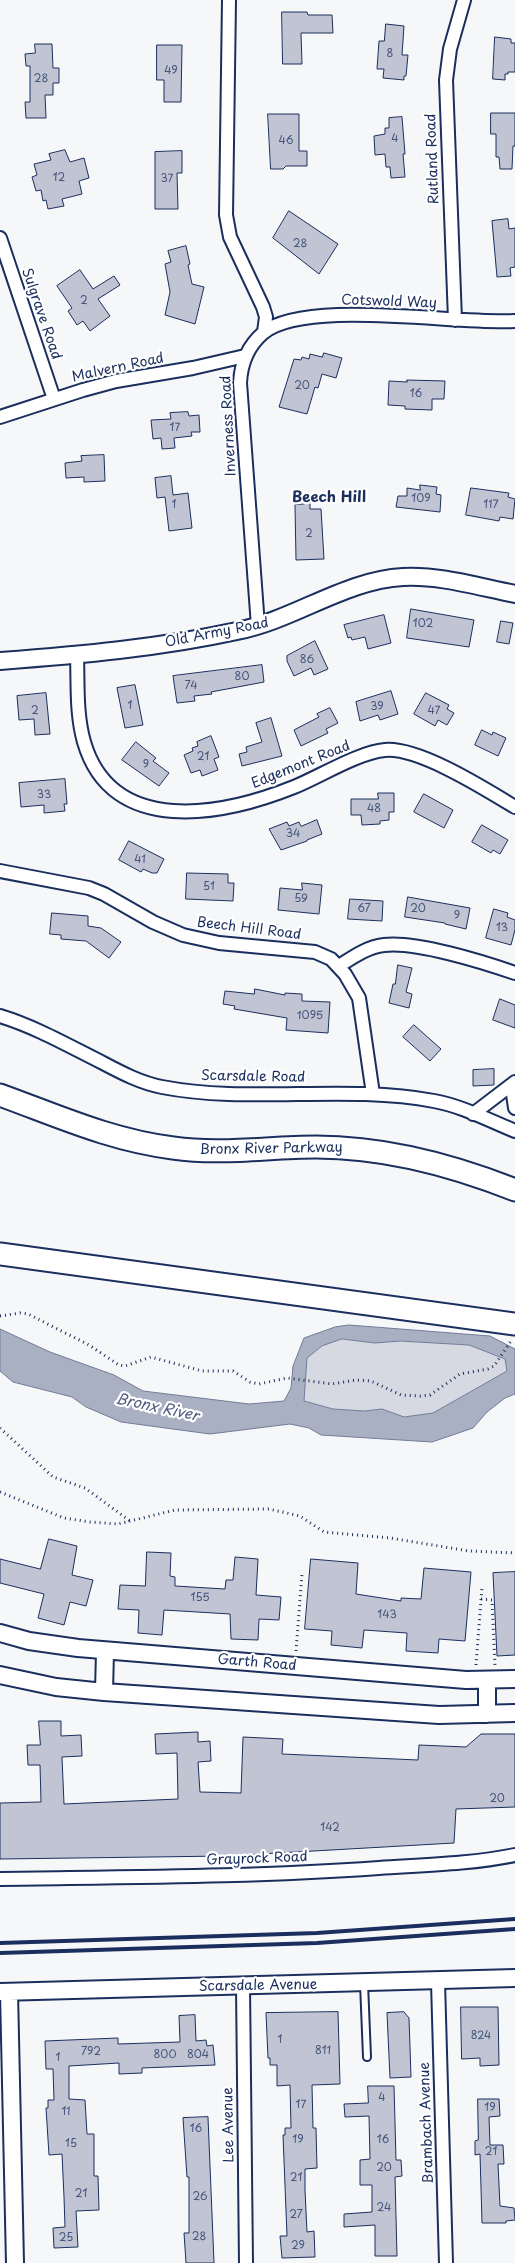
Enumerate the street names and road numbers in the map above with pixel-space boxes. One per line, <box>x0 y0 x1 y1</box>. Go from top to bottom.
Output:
street label: Rutland Road <box>423 113 443 205</box>
street label: Sulgrave Road <box>17 266 65 362</box>
street label: Cotswold Way <box>341 292 437 312</box>
street label: Malvern Road <box>70 350 166 386</box>
street label: Inverness Road <box>218 375 240 477</box>
street label: Old Army Road <box>164 615 270 651</box>
street label: Edgemont Road <box>249 738 353 792</box>
street label: Beech Hill Road <box>196 914 302 944</box>
street label: Scarsdale Road <box>201 1068 305 1086</box>
street label: Bronx River Parkway <box>199 1139 343 1159</box>
street label: Garth Road <box>217 1651 297 1675</box>
street label: Grayrock Road <box>206 1849 308 1869</box>
street label: Scarsdale Avenue <box>199 1977 317 1995</box>
street label: Brambach Avenue <box>416 2062 438 2184</box>
street label: Lee Avenue <box>220 2087 238 2163</box>

